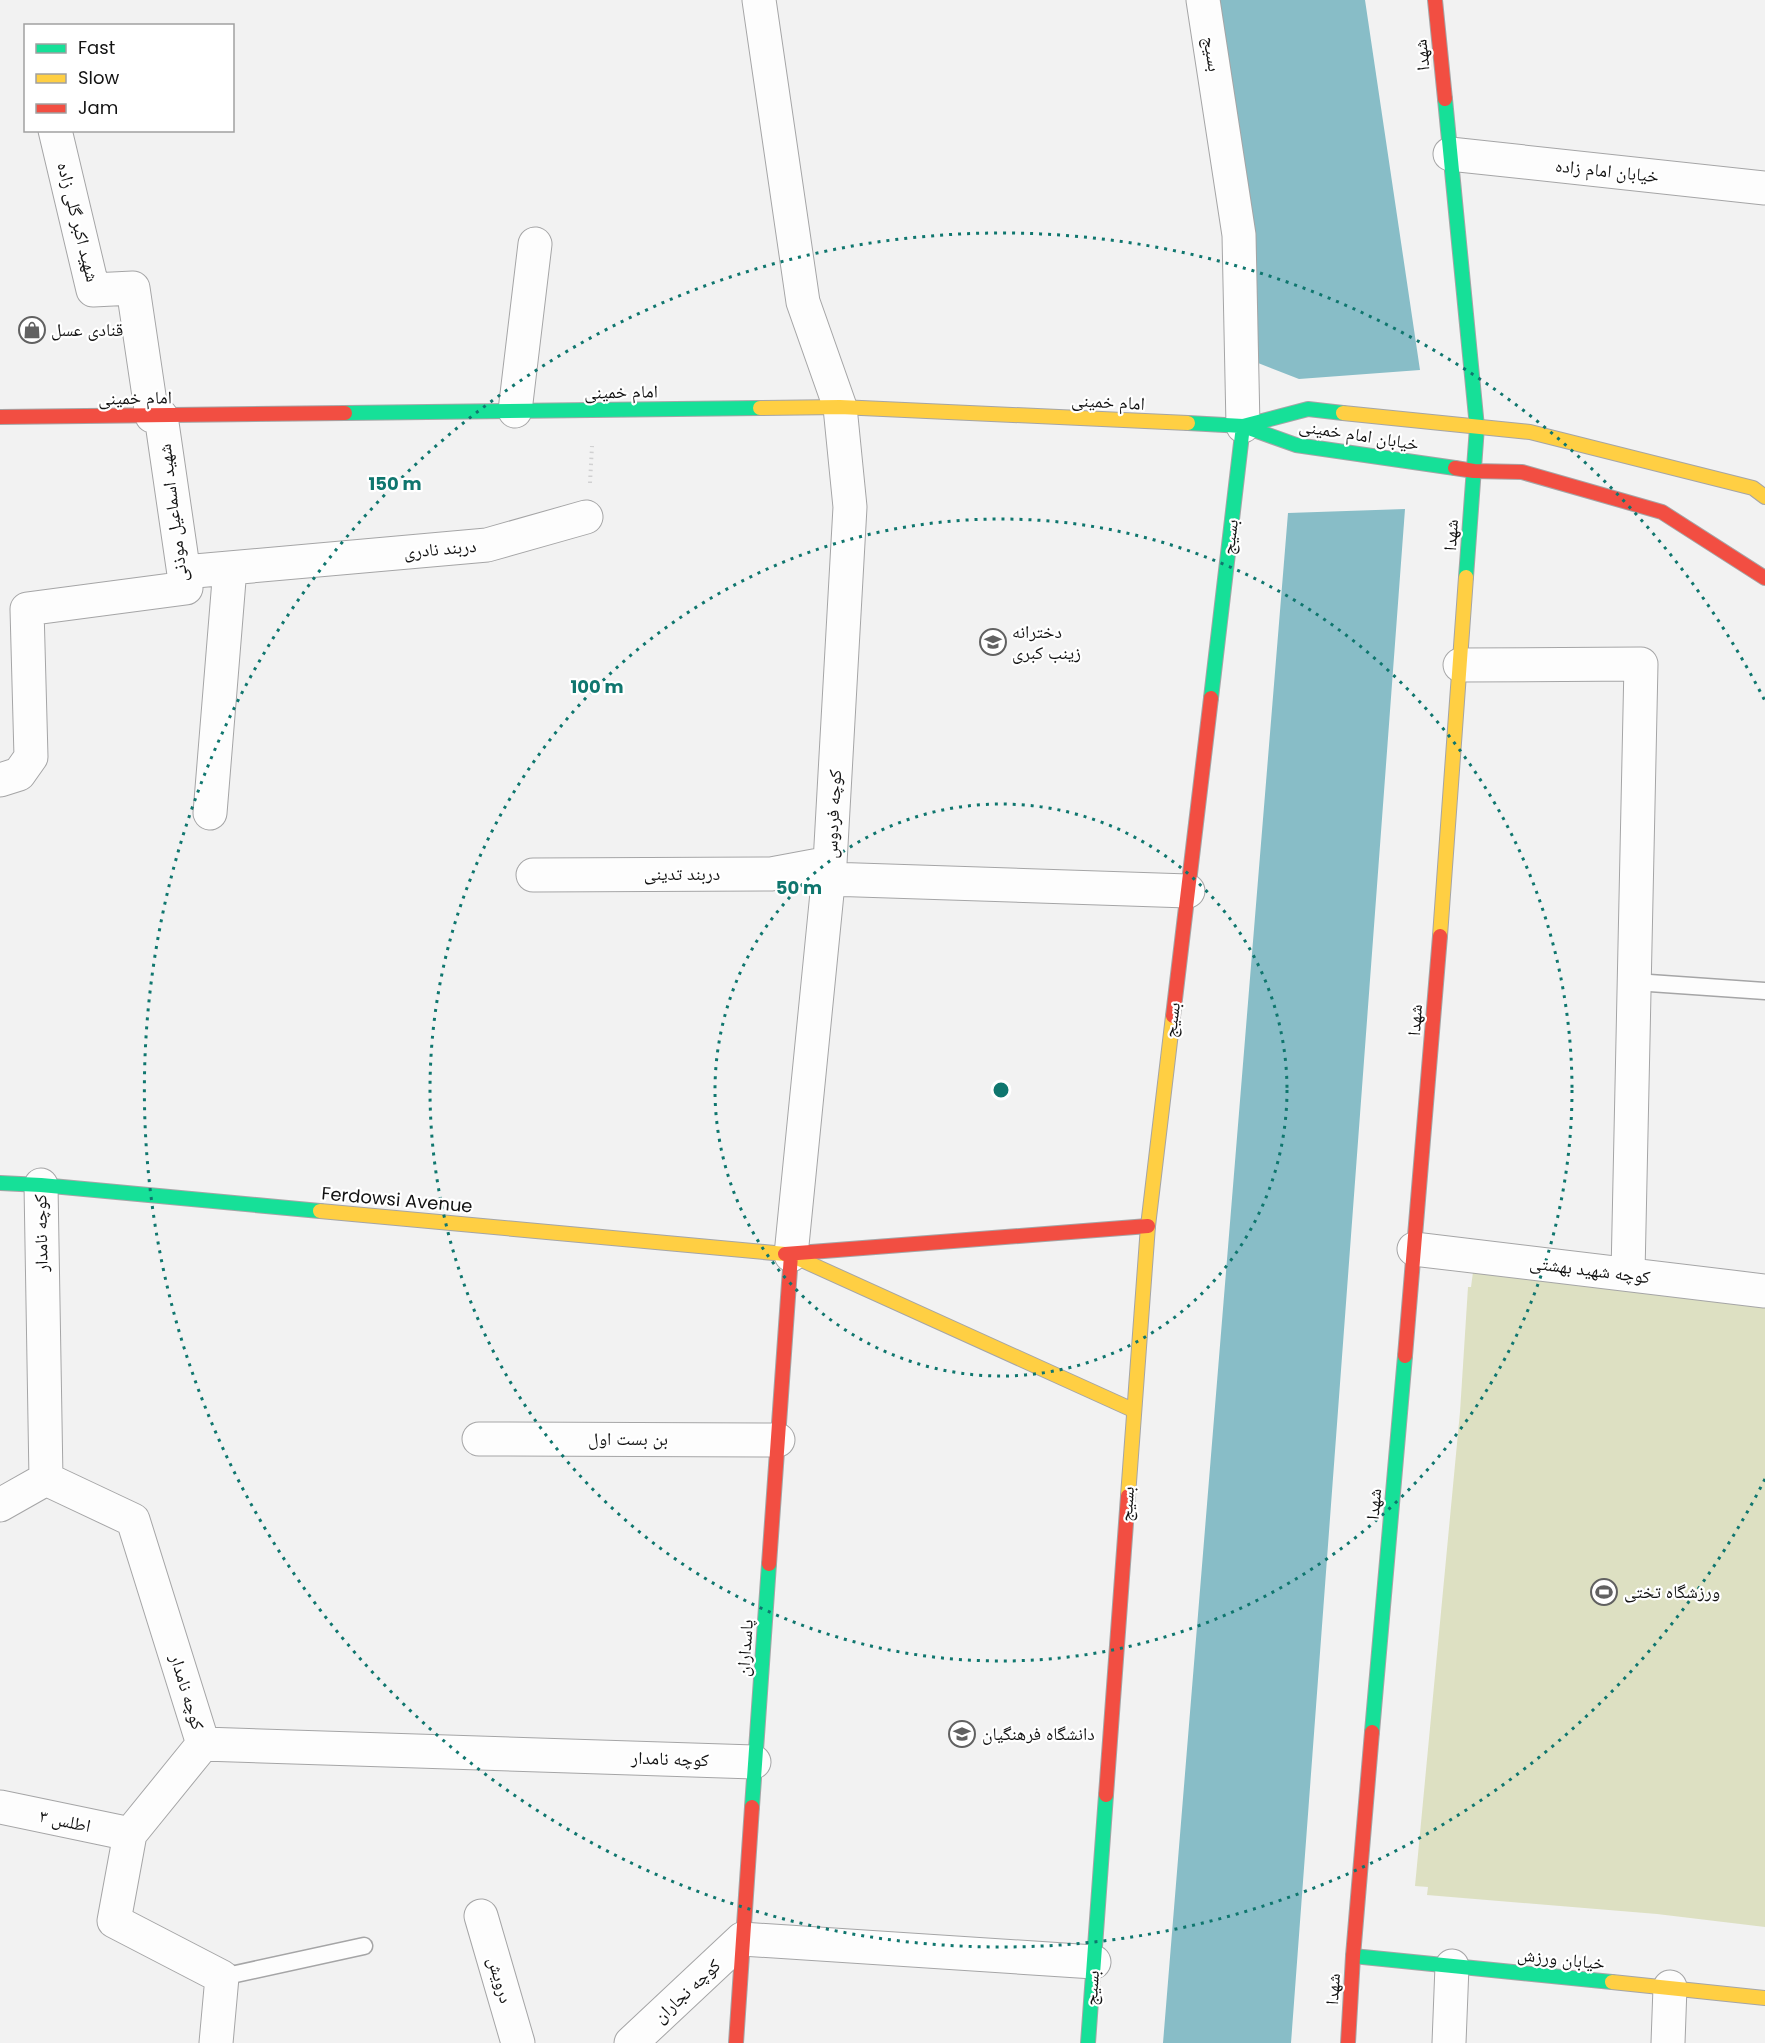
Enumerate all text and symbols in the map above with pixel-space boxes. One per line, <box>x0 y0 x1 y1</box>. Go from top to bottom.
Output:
legend <box>24 24 234 132</box>
text: Fast <box>78 35 115 60</box>
street label: بسیج <box>1197 35 1228 73</box>
street label: شهدا <box>1407 38 1436 72</box>
text: Slow <box>78 65 120 90</box>
text: Jam <box>78 95 118 120</box>
street label: خیابان امام زاده <box>1554 153 1660 188</box>
street label: شهید اکبر گلی زاده <box>52 159 105 284</box>
shop icon: قنادی عسل <box>17 315 47 345</box>
place label: قنادی عسل <box>51 317 123 342</box>
street label: امام خمینی <box>584 378 658 405</box>
street label: امام خمینی <box>98 384 172 411</box>
street label: امام خمینی <box>1071 387 1145 416</box>
street label: خیابان امام خمینی <box>1297 413 1421 456</box>
street label: شهید اسماعیل موذنی <box>152 443 193 584</box>
text: 150 m <box>368 471 422 496</box>
street label: بسیج <box>1215 518 1244 556</box>
street label: شهدا <box>1437 518 1464 552</box>
street label: دربند نادری <box>403 533 477 564</box>
place label: دخترانه زینب کبری <box>1012 619 1081 665</box>
school or university icon: دخترانه زینب کبری <box>978 627 1008 657</box>
text: 100 m <box>570 674 624 699</box>
street label: کوچه فردوس <box>818 768 847 859</box>
street label: دربند تدینی <box>644 861 720 886</box>
text: 50 m <box>776 875 822 900</box>
street label: بسیج <box>1157 1001 1186 1039</box>
street label: شهدا <box>1401 1003 1428 1037</box>
centre of rings <box>991 1080 1011 1100</box>
street label: Ferdowsi Avenue <box>320 1180 474 1219</box>
street label: کوچه نامدار <box>27 1193 54 1273</box>
street label: کوچه شهید بهشتی <box>1528 1250 1652 1289</box>
street label: بن بست اول <box>588 1426 668 1451</box>
street label: بسیج <box>1113 1485 1140 1522</box>
street label: شهدا <box>1360 1487 1387 1521</box>
sports icon: ورزشگاه تختی <box>1589 1577 1619 1607</box>
place label: ورزشگاه تختی <box>1624 1579 1720 1604</box>
street label: پاسداران <box>730 1619 759 1677</box>
street label: کوچه نامدار <box>164 1650 211 1733</box>
school or university icon: دانشگاه فرهنگیان <box>947 1719 977 1749</box>
place label: دانشگاه فرهنگیان <box>982 1721 1095 1746</box>
street label: کوچه نامدار <box>630 1745 710 1772</box>
street label: اطلس ۳ <box>37 1803 93 1838</box>
street label: خیابان ورزش <box>1516 1941 1606 1976</box>
street label: کوچه نجاران <box>648 1953 726 2028</box>
street label: درویش <box>482 1954 519 2006</box>
street label: بسیج <box>1078 1969 1105 2006</box>
street label: شهدا <box>1319 1972 1346 2006</box>

